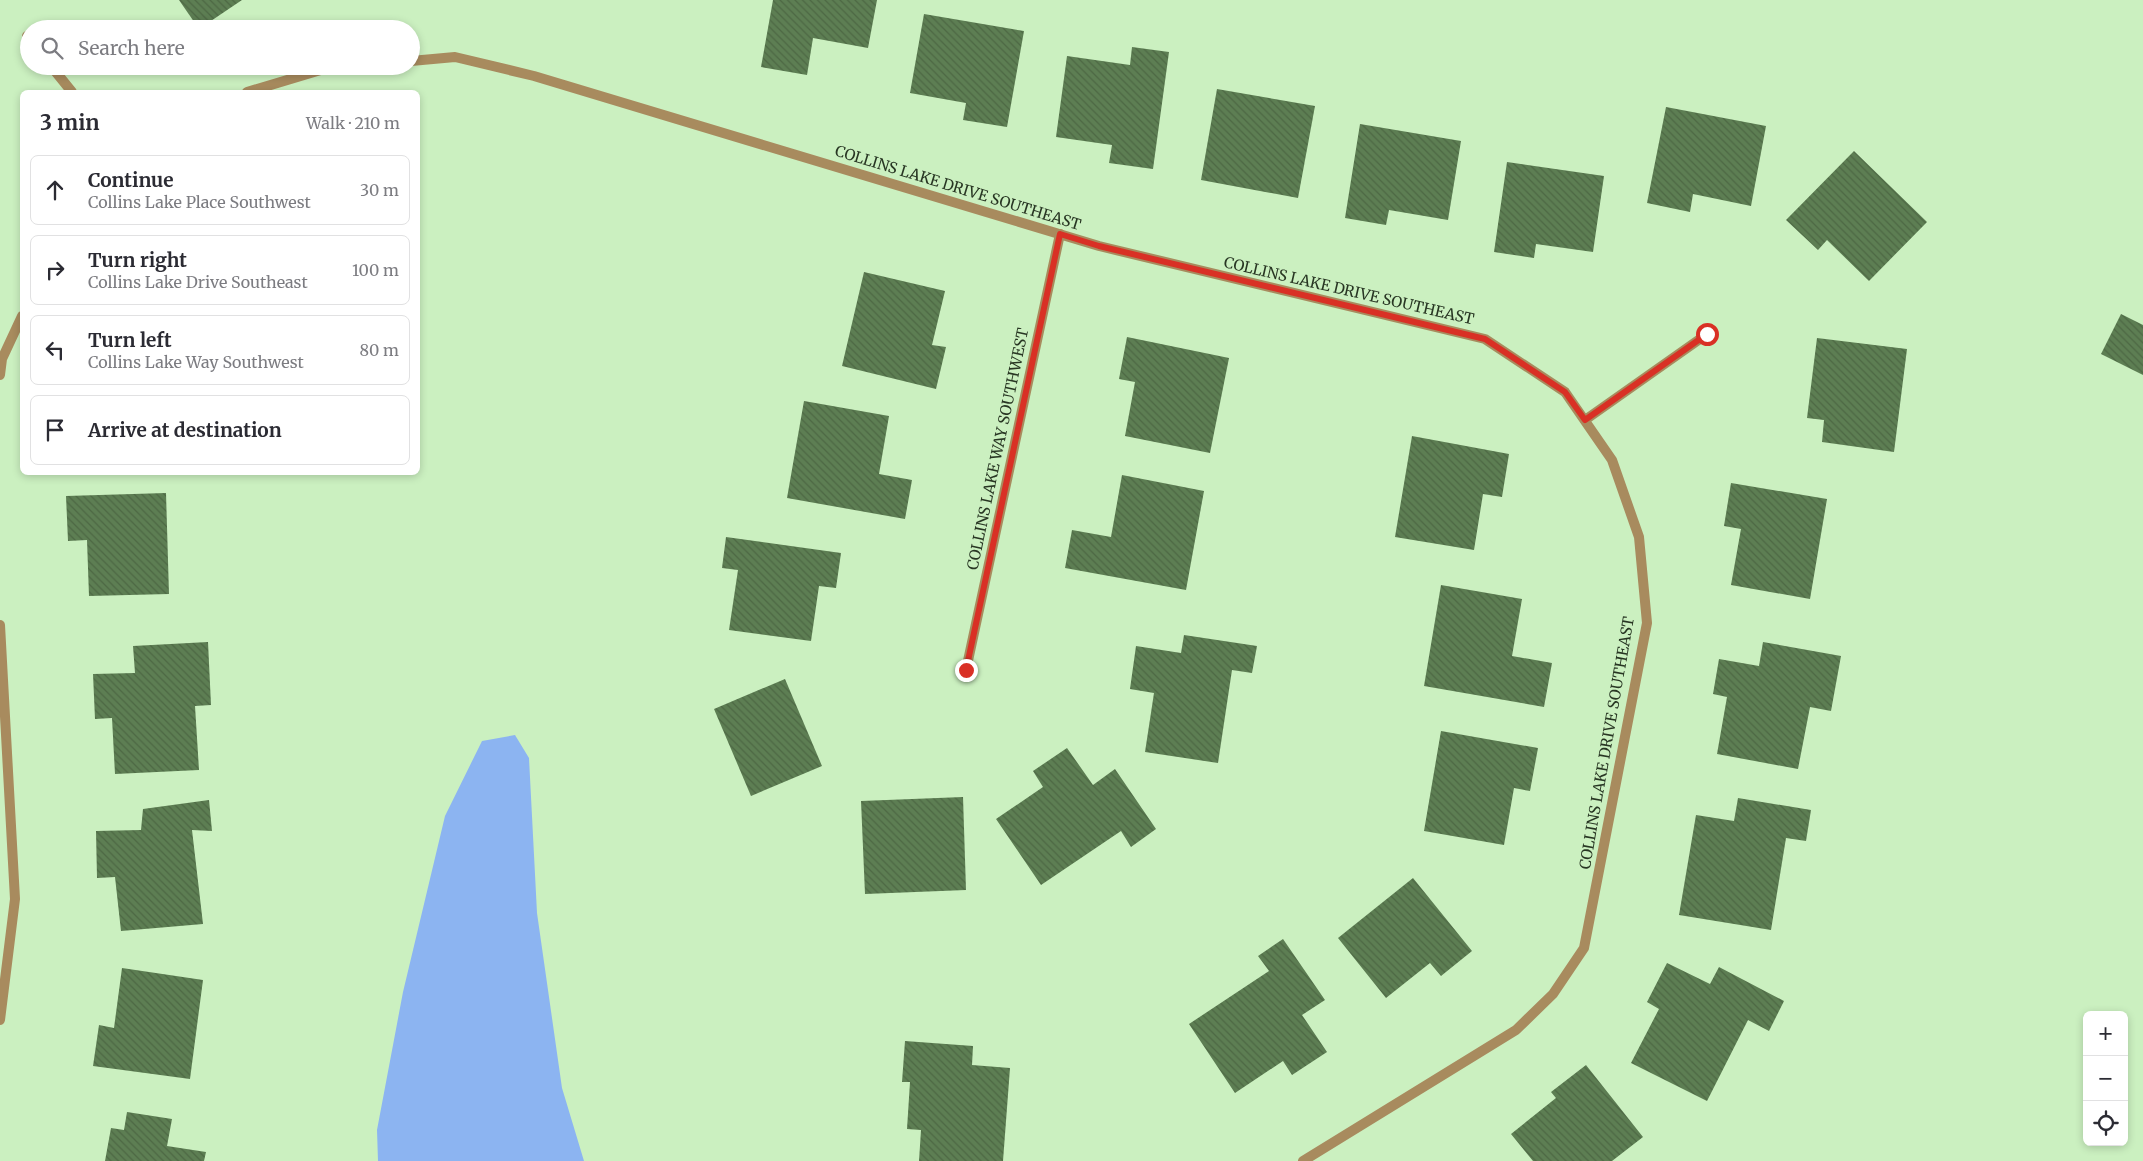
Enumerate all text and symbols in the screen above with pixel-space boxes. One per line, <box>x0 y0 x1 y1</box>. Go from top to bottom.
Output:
search box <box>20 20 420 75</box>
icon: search <box>38 34 66 62</box>
text: Search here <box>78 36 185 60</box>
text: 3 min <box>40 109 99 136</box>
text: Walk · 210 m <box>306 113 400 133</box>
street label: COLLINS LAKE DRIVE SOUTHEAST <box>833 141 1084 234</box>
text: Continue <box>88 168 174 192</box>
icon: ahead <box>41 176 69 204</box>
text: 30 m <box>360 180 399 200</box>
text: Collins Lake Place Southwest <box>88 192 311 212</box>
text: Turn right <box>88 248 187 272</box>
street label: COLLINS LAKE DRIVE SOUTHEAST <box>1222 252 1477 329</box>
icon: right <box>41 256 69 284</box>
text: 100 m <box>352 260 399 280</box>
text: Collins Lake Drive Southeast <box>88 272 308 292</box>
route start <box>1696 323 1719 346</box>
street label: COLLINS LAKE WAY SOUTHWEST <box>963 326 1033 572</box>
text: Turn left <box>88 328 172 352</box>
icon: left <box>41 336 69 364</box>
text: 80 m <box>360 340 399 360</box>
text: Collins Lake Way Southwest <box>88 352 304 372</box>
icon: arrive <box>41 416 69 444</box>
text: Arrive at destination <box>88 418 282 442</box>
street label: COLLINS LAKE DRIVE SOUTHEAST <box>1575 615 1638 871</box>
route end <box>955 659 978 682</box>
map controls <box>2083 1011 2128 1146</box>
button: + <box>2083 1011 2128 1056</box>
button: − <box>2083 1056 2128 1101</box>
button: locate <box>2083 1101 2128 1146</box>

